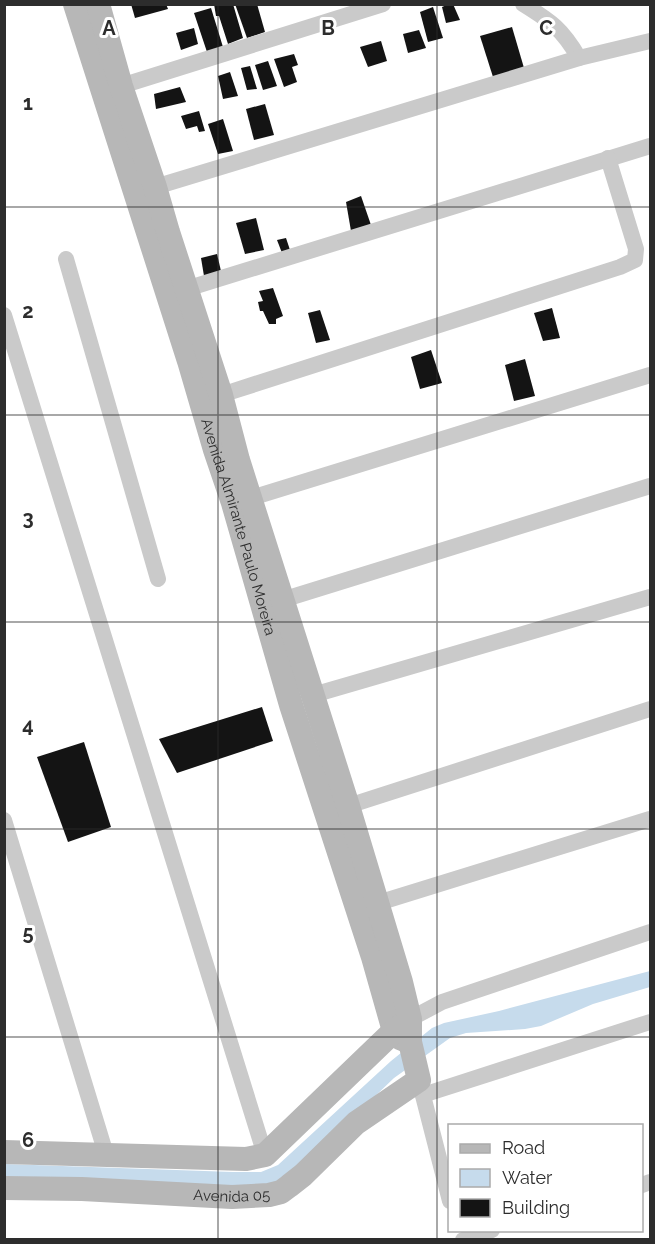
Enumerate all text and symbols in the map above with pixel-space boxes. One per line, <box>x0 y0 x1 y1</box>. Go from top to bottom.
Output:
text: A <box>102 16 116 40</box>
text: B <box>321 16 335 40</box>
text: C <box>539 16 553 40</box>
text: 1 <box>23 91 33 115</box>
text: 2 <box>22 299 34 323</box>
street label: Avenida Almirante Paulo Moreira <box>197 416 280 638</box>
text: 3 <box>22 506 34 530</box>
text: 4 <box>22 713 34 737</box>
text: 5 <box>22 921 34 945</box>
legend <box>448 1124 643 1232</box>
text: 6 <box>22 1128 34 1152</box>
text: Road <box>502 1137 545 1158</box>
text: Water <box>502 1167 553 1188</box>
street label: Avenida 05 <box>193 1186 271 1206</box>
text: Building <box>502 1197 570 1218</box>

